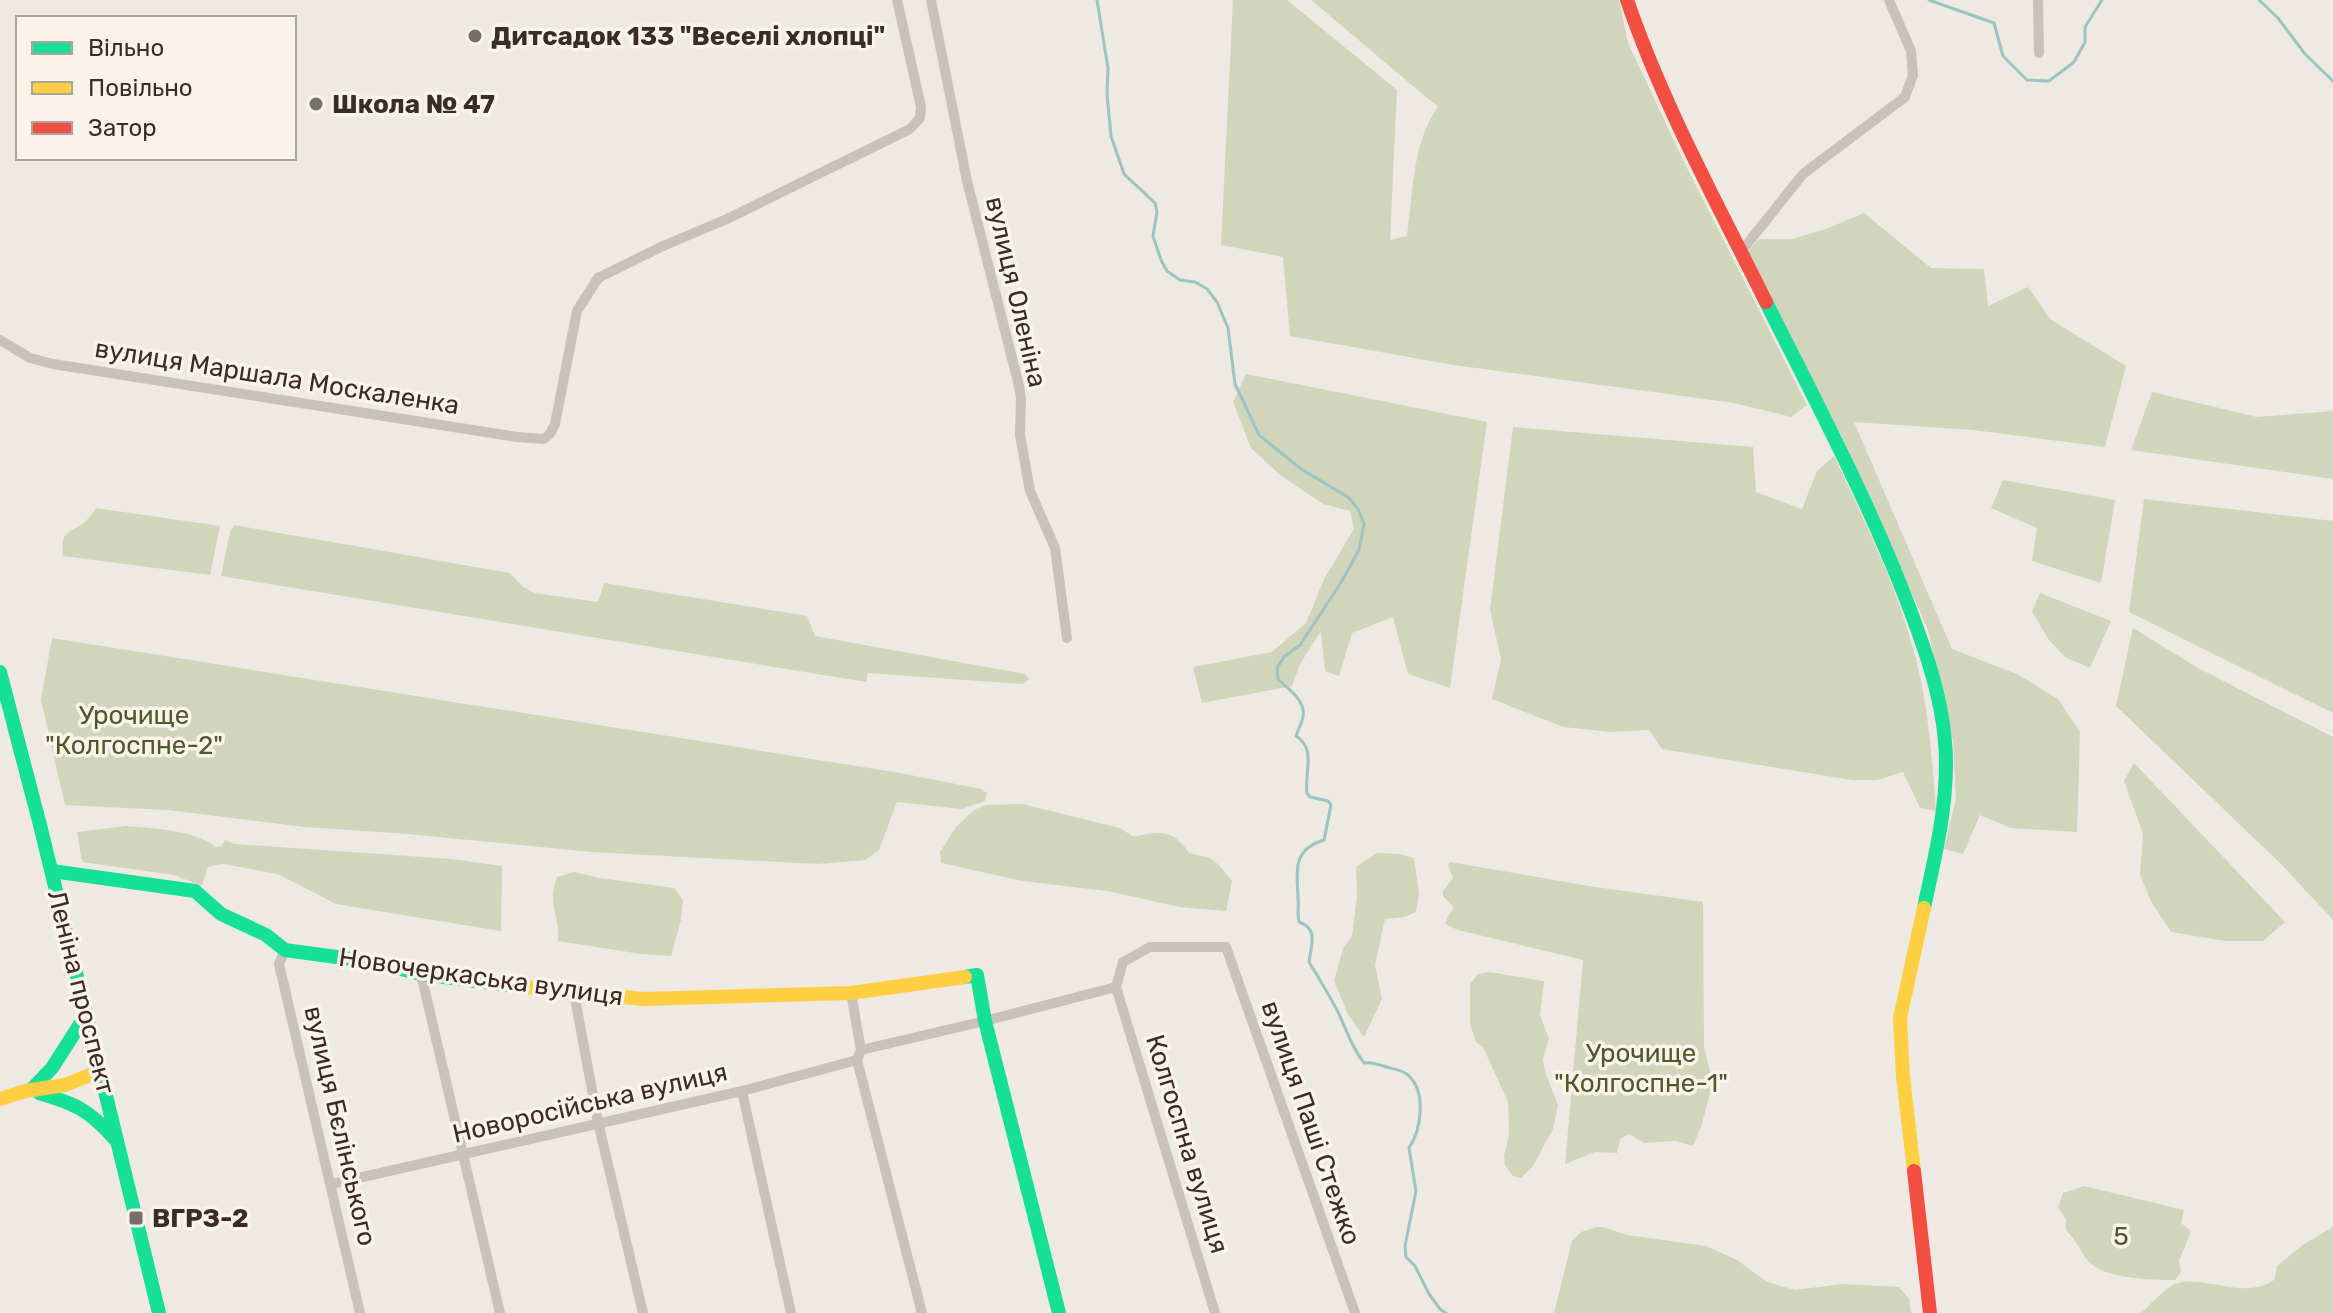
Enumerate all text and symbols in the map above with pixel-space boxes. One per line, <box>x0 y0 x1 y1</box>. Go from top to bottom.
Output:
legend <box>16 16 296 160</box>
place label: Дитсадок 133 "Веселі хлопці" <box>491 21 885 52</box>
marker: Дитсадок 133 "Веселі хлопці" <box>466 27 484 45</box>
text: Вільно <box>88 34 164 62</box>
text: Повільно <box>88 74 193 102</box>
place label: Школа № 47 <box>332 89 495 120</box>
marker: Школа № 47 <box>307 95 325 113</box>
text: Затор <box>88 114 157 142</box>
street label: вулиця Оленіна <box>979 194 1053 390</box>
street label: вулиця Маршала Москаленка <box>93 333 461 421</box>
park label: Урочище "Колгоспне-2" <box>45 700 223 761</box>
street label: Леніна проспект <box>41 887 121 1097</box>
street label: Новочеркаська вулиця <box>337 942 625 1012</box>
street label: вулиця Паші Стежко <box>1255 997 1367 1249</box>
street label: вулиця Бєлінського <box>297 1003 383 1249</box>
street label: Колгоспна вулиця <box>1139 1031 1235 1257</box>
park label: Урочище "Колгоспне-1" <box>1554 1038 1728 1099</box>
street label: Новоросійська вулиця <box>450 1056 730 1150</box>
place label: ВГРЗ-2 <box>152 1203 249 1234</box>
marker: ВГРЗ-2 <box>127 1209 145 1227</box>
park label: 5 <box>2113 1221 2129 1252</box>

